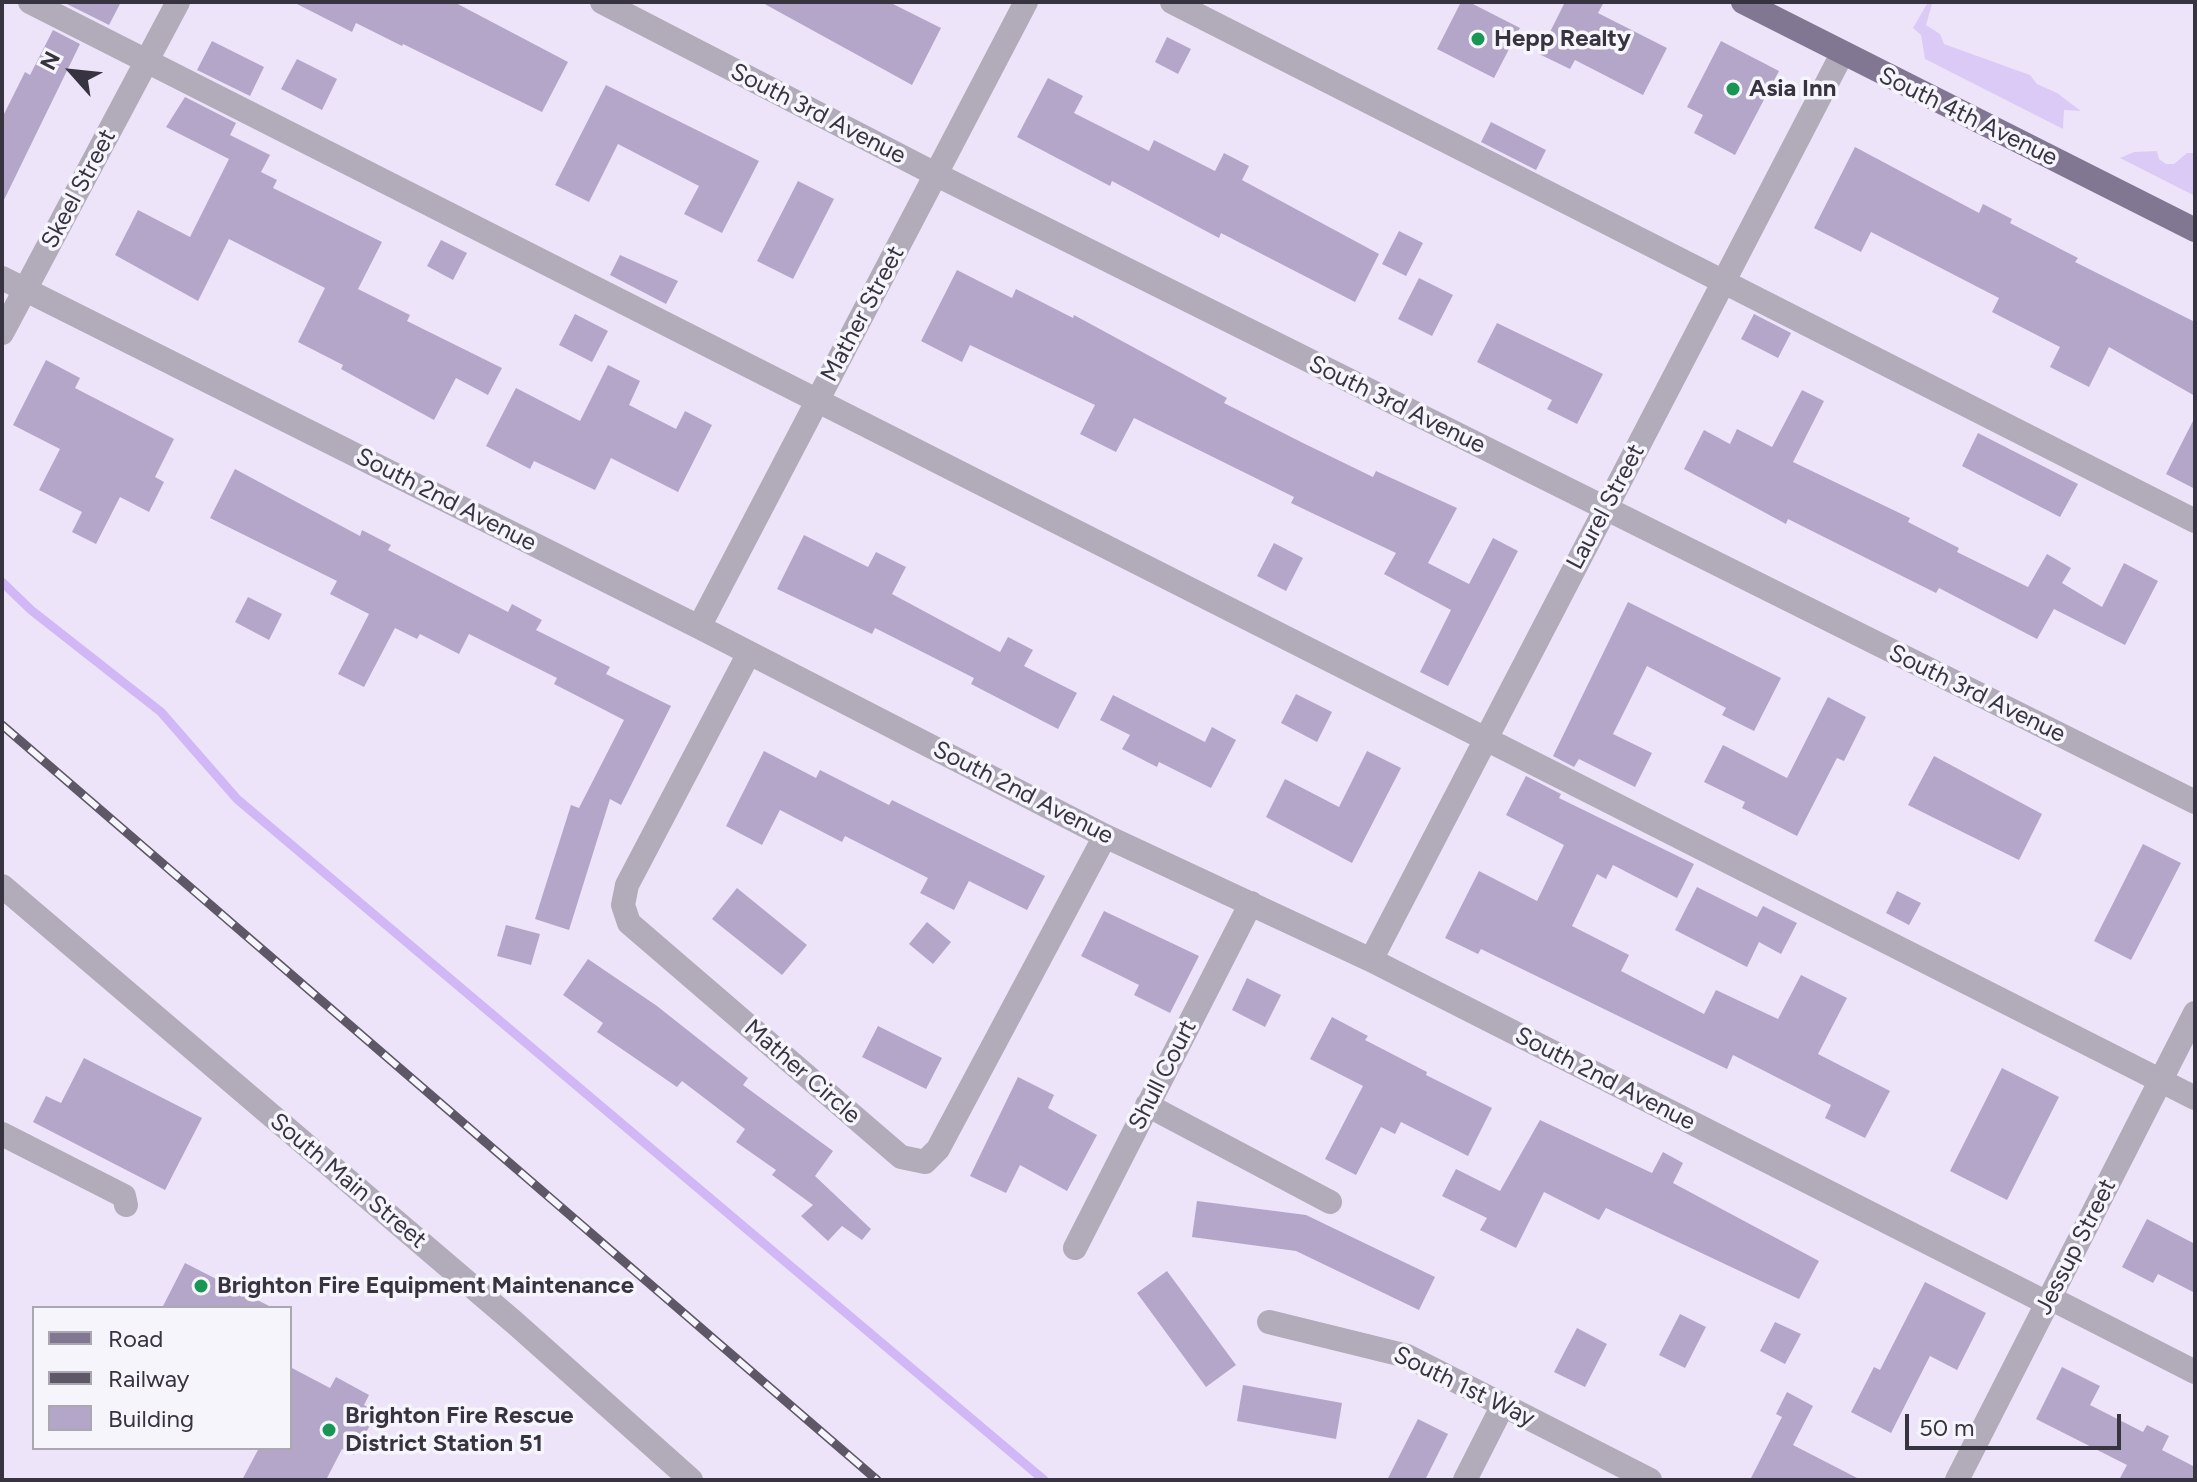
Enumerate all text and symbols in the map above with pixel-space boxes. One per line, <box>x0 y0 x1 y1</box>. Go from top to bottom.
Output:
place label: Hepp Realty <box>1494 25 1631 53</box>
marker: Hepp Realty <box>1469 30 1487 48</box>
north arrow <box>32 32 112 112</box>
text: N <box>34 47 66 75</box>
street label: South 3rd Avenue <box>726 57 910 171</box>
street label: South 4th Avenue <box>1874 61 2062 173</box>
place label: Asia Inn <box>1749 75 1836 103</box>
marker: Asia Inn <box>1724 80 1742 98</box>
street label: Skeel Street <box>36 125 122 253</box>
street label: Mather Street <box>815 241 911 387</box>
street label: South 3rd Avenue <box>1304 350 1490 460</box>
street label: Laurel Street <box>1561 439 1651 575</box>
street label: South 2nd Avenue <box>351 442 541 558</box>
street label: South 3rd Avenue <box>1884 639 2070 749</box>
street label: South 2nd Avenue <box>928 735 1118 851</box>
street label: Mather Circle <box>738 1014 866 1130</box>
street label: Shull Court <box>1123 1015 1203 1135</box>
street label: South 2nd Avenue <box>1510 1021 1700 1137</box>
street label: South Main Street <box>264 1107 432 1255</box>
street label: Jessup Street <box>2029 1174 2123 1320</box>
place label: Brighton Fire Equipment Maintenance <box>217 1272 634 1300</box>
marker: Brighton Fire Equipment Maintenance <box>192 1277 210 1295</box>
legend <box>32 1306 292 1450</box>
text: Road <box>108 1324 163 1353</box>
street label: South 1st Way <box>1389 1340 1539 1434</box>
text: Railway <box>108 1364 189 1393</box>
scale bar <box>1909 1398 2125 1448</box>
place label: Brighton Fire Rescue District Station 51 <box>345 1402 574 1458</box>
text: Building <box>108 1404 194 1433</box>
text: 50 m <box>1919 1413 1975 1442</box>
marker: Brighton Fire Rescue District Station 51 <box>320 1421 338 1439</box>

